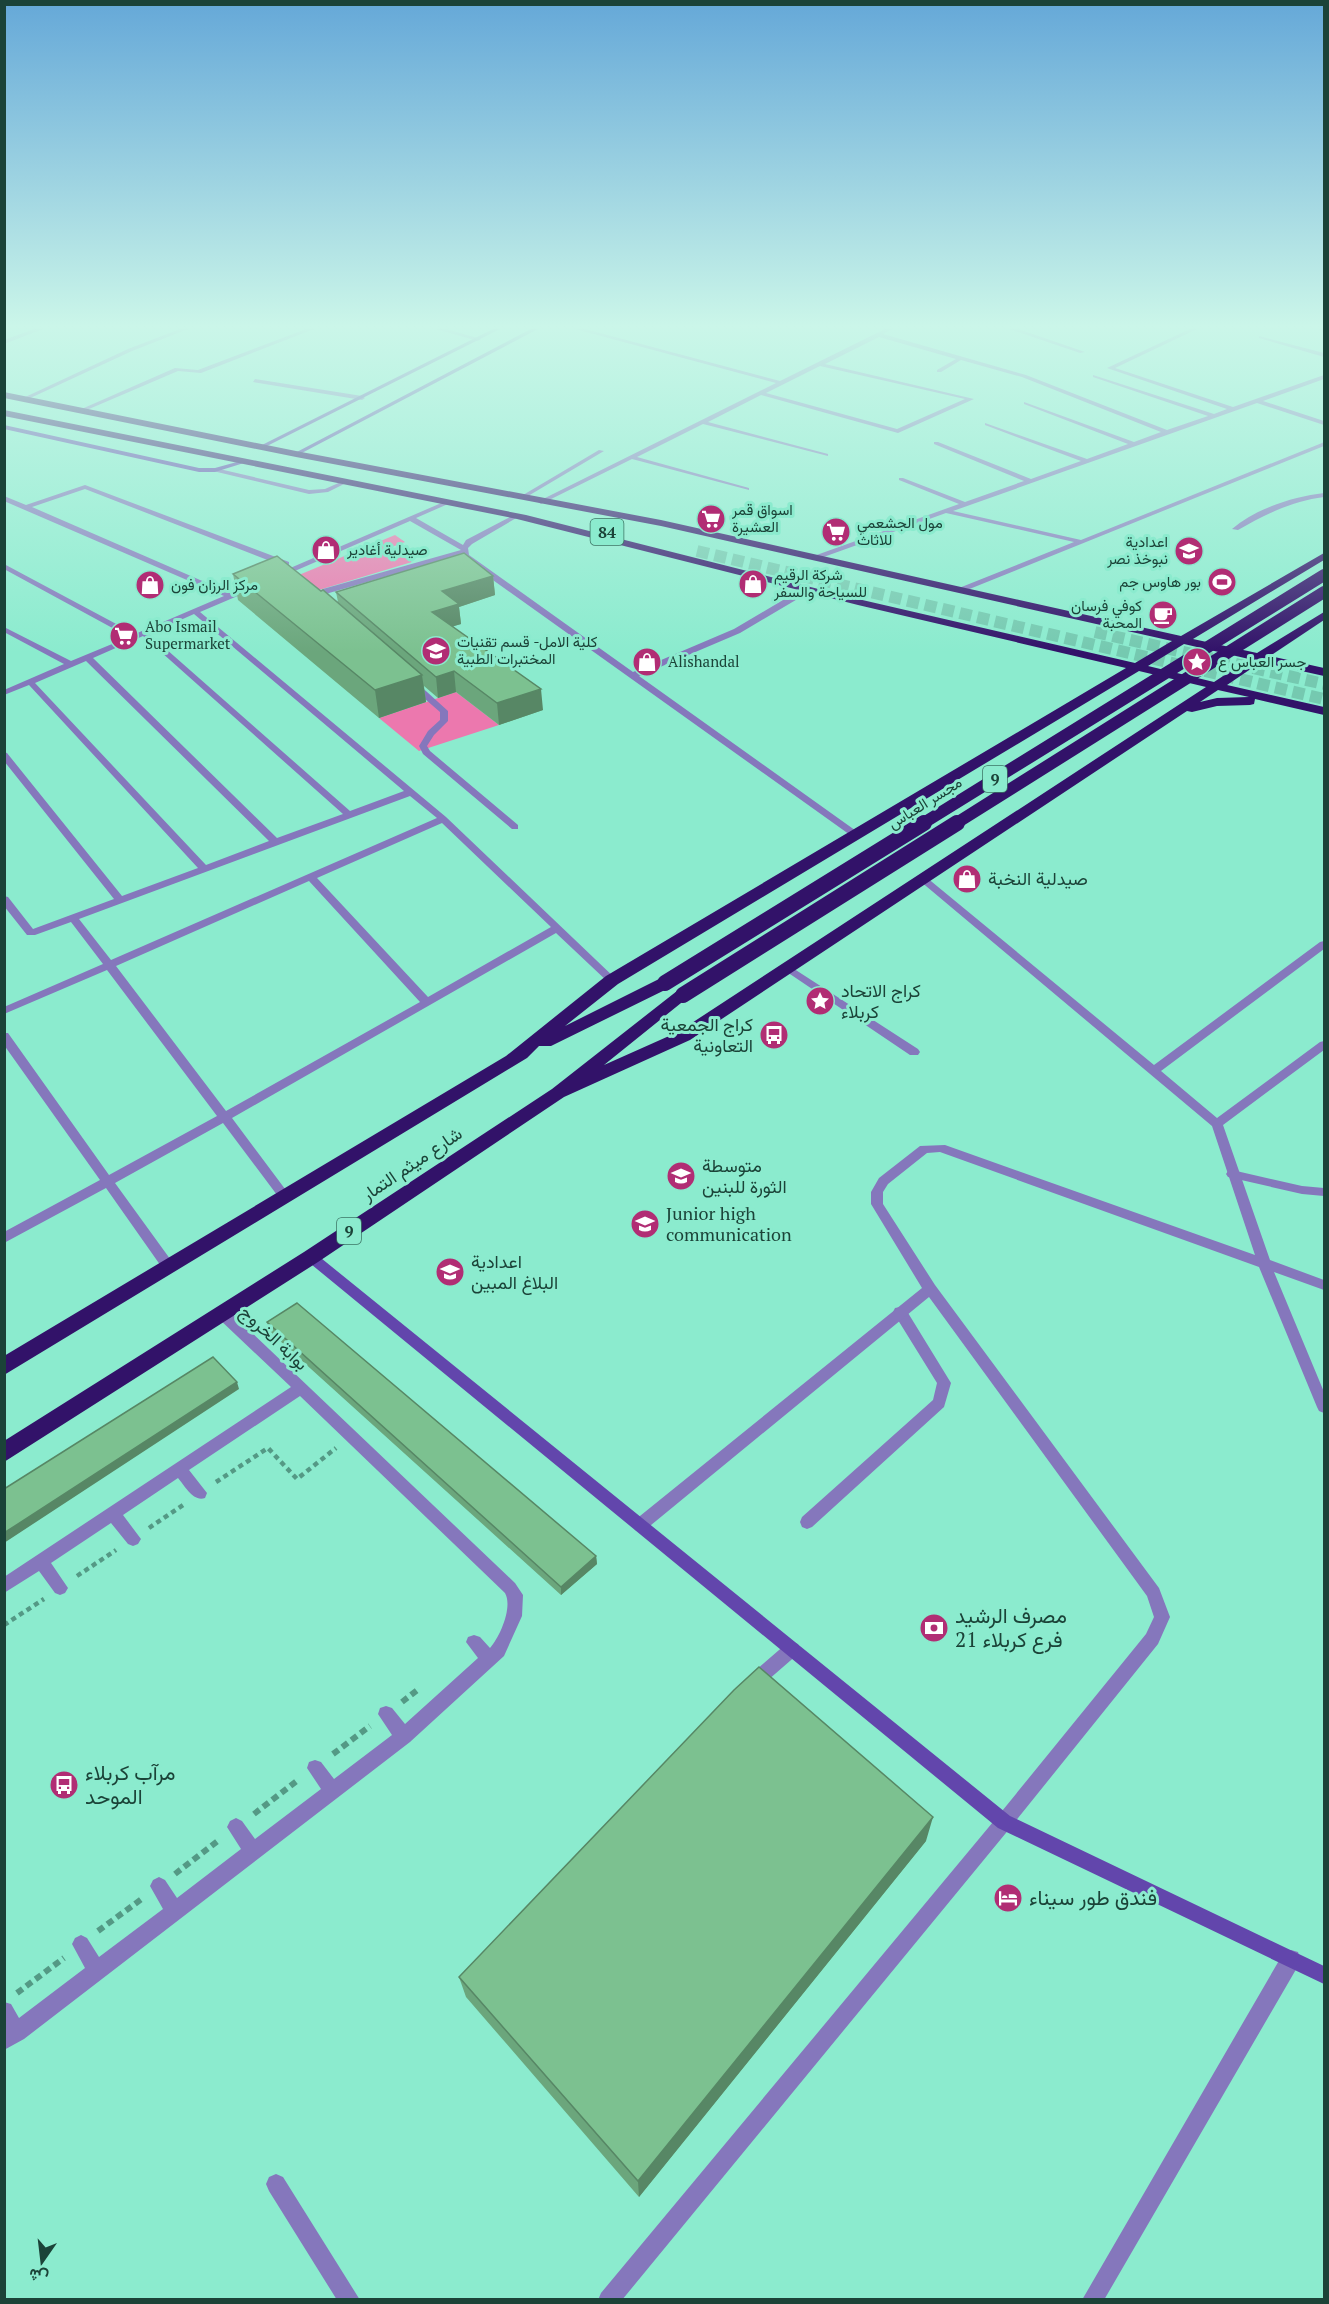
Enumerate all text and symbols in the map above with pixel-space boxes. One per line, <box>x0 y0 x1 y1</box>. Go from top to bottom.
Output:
place label: اسواق قمر العشيرة <box>731 499 793 536</box>
supermarket icon: اسواق قمر العشيرة <box>695 503 727 535</box>
place label: مول الجشعمي للاثاث <box>857 512 943 549</box>
supermarket icon: مول الجشعمي للاثاث <box>820 516 852 548</box>
road number: 84 <box>590 519 624 545</box>
place label: اعدادية نبوخذ نصر <box>1106 531 1168 568</box>
shop icon: صيدلية أغادير <box>310 534 342 566</box>
school or university icon: اعدادية نبوخذ نصر <box>1173 535 1205 567</box>
place label: صيدلية أغادير <box>346 539 428 559</box>
place label: شركة الرقيم للسياحة والسفر <box>773 564 867 601</box>
sports icon: بور هاوس جم <box>1206 566 1238 598</box>
shop icon: شركة الرقيم للسياحة والسفر <box>737 568 769 600</box>
shop icon: مركز الرزان فون <box>134 569 166 601</box>
place label: بور هاوس جم <box>1119 571 1201 592</box>
place label: مركز الرزان فون <box>171 574 258 594</box>
place label: كوفي فرسان المحبة <box>1071 595 1142 632</box>
cafe icon: كوفي فرسان المحبة <box>1147 599 1179 631</box>
place label: Abo Ismail Supermarket <box>145 616 231 653</box>
supermarket icon: Abo Ismail Supermarket <box>108 620 140 652</box>
place label: كلية الامل- قسم تقنيات المختبرات الطبية <box>457 631 598 668</box>
school or university icon: كلية الامل- قسم تقنيات المختبرات الطبية <box>420 635 452 667</box>
shop icon: Alishandal <box>631 646 663 678</box>
place icon: جسر العباس ع <box>1181 646 1213 678</box>
place label: Alishandal <box>668 651 739 671</box>
place label: جسر العباس ع <box>1218 651 1306 673</box>
road number: 9 <box>983 766 1007 792</box>
street label: مجسر العباس <box>884 772 966 834</box>
shop icon: صيدلية النخبة <box>951 863 983 895</box>
place label: صيدلية النخبة <box>988 866 1088 890</box>
place label: كراج الاتحاد كربلاء <box>841 978 921 1023</box>
place icon: كراج الاتحاد كربلاء <box>804 985 836 1017</box>
place label: كراج الجمعية التعاونية <box>661 1012 753 1057</box>
bus stop icon: كراج الجمعية التعاونية <box>758 1019 790 1051</box>
street label: شارع ميثم التمار <box>356 1121 467 1207</box>
place label: متوسطة الثورة للبنين <box>702 1153 787 1198</box>
school or university icon: متوسطة الثورة للبنين <box>665 1160 697 1192</box>
place label: Junior high communication <box>666 1201 792 1246</box>
school or university icon: Junior high communication <box>629 1208 661 1240</box>
road number: 9 <box>337 1218 361 1244</box>
place label: اعدادية البلاغ المبين <box>471 1249 558 1295</box>
school or university icon: اعدادية البلاغ المبين <box>434 1256 466 1288</box>
street label: بوابة الخروج <box>235 1300 314 1376</box>
place label: مصرف الرشيد فرع كربلاء 21 <box>955 1601 1067 1654</box>
bank icon: مصرف الرشيد فرع كربلاء 21 <box>918 1612 950 1644</box>
place label: مرآب كربلاء الموحد <box>85 1758 175 1810</box>
bus stop icon: مرآب كربلاء الموحد <box>48 1769 80 1801</box>
hotel icon: فندق طور سيناء <box>992 1882 1024 1914</box>
place label: فندق طور سيناء <box>1029 1883 1157 1911</box>
north arrow <box>12 2232 72 2292</box>
text: ش <box>26 2264 50 2290</box>

